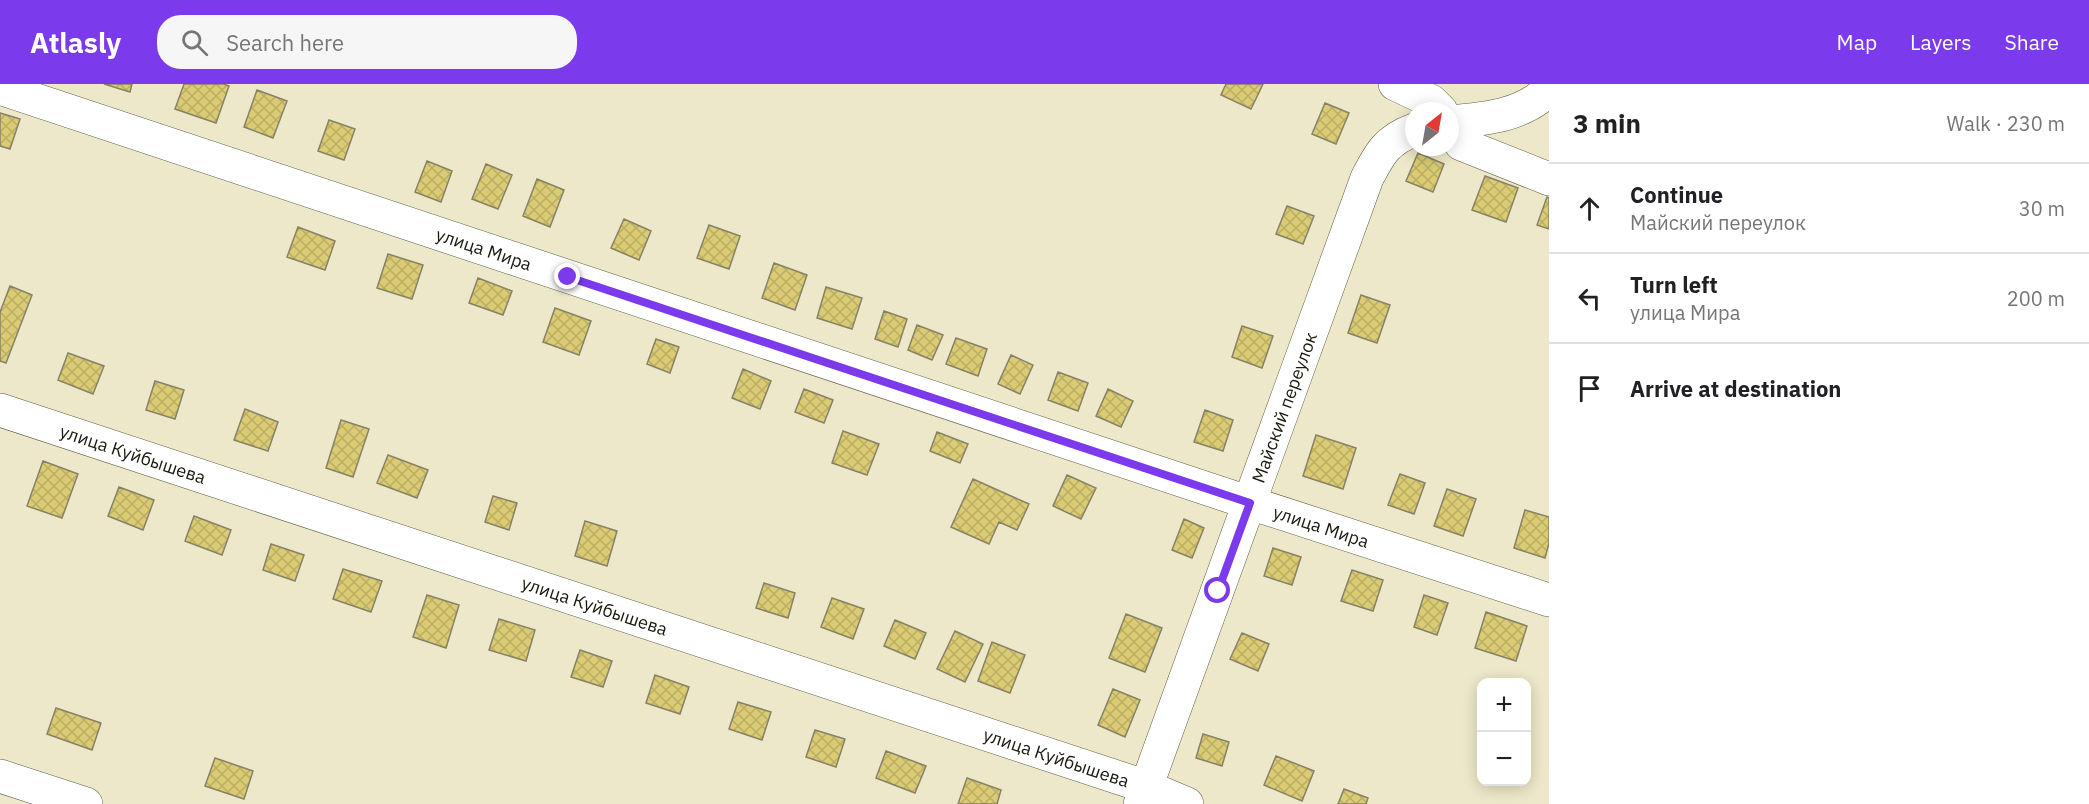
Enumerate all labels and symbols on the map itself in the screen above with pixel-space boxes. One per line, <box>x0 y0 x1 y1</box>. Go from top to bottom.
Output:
north arrow <box>1405 102 1459 156</box>
street label: улица Мира <box>433 222 535 275</box>
route end <box>554 263 580 289</box>
street label: Майский переулок <box>1246 329 1322 486</box>
street label: улица Куйбышева <box>57 419 209 489</box>
street label: улица Мира <box>1270 500 1372 553</box>
street label: улица Куйбышева <box>519 571 671 640</box>
route start <box>1204 577 1230 603</box>
street label: улица Куйбышева <box>980 723 1133 792</box>

